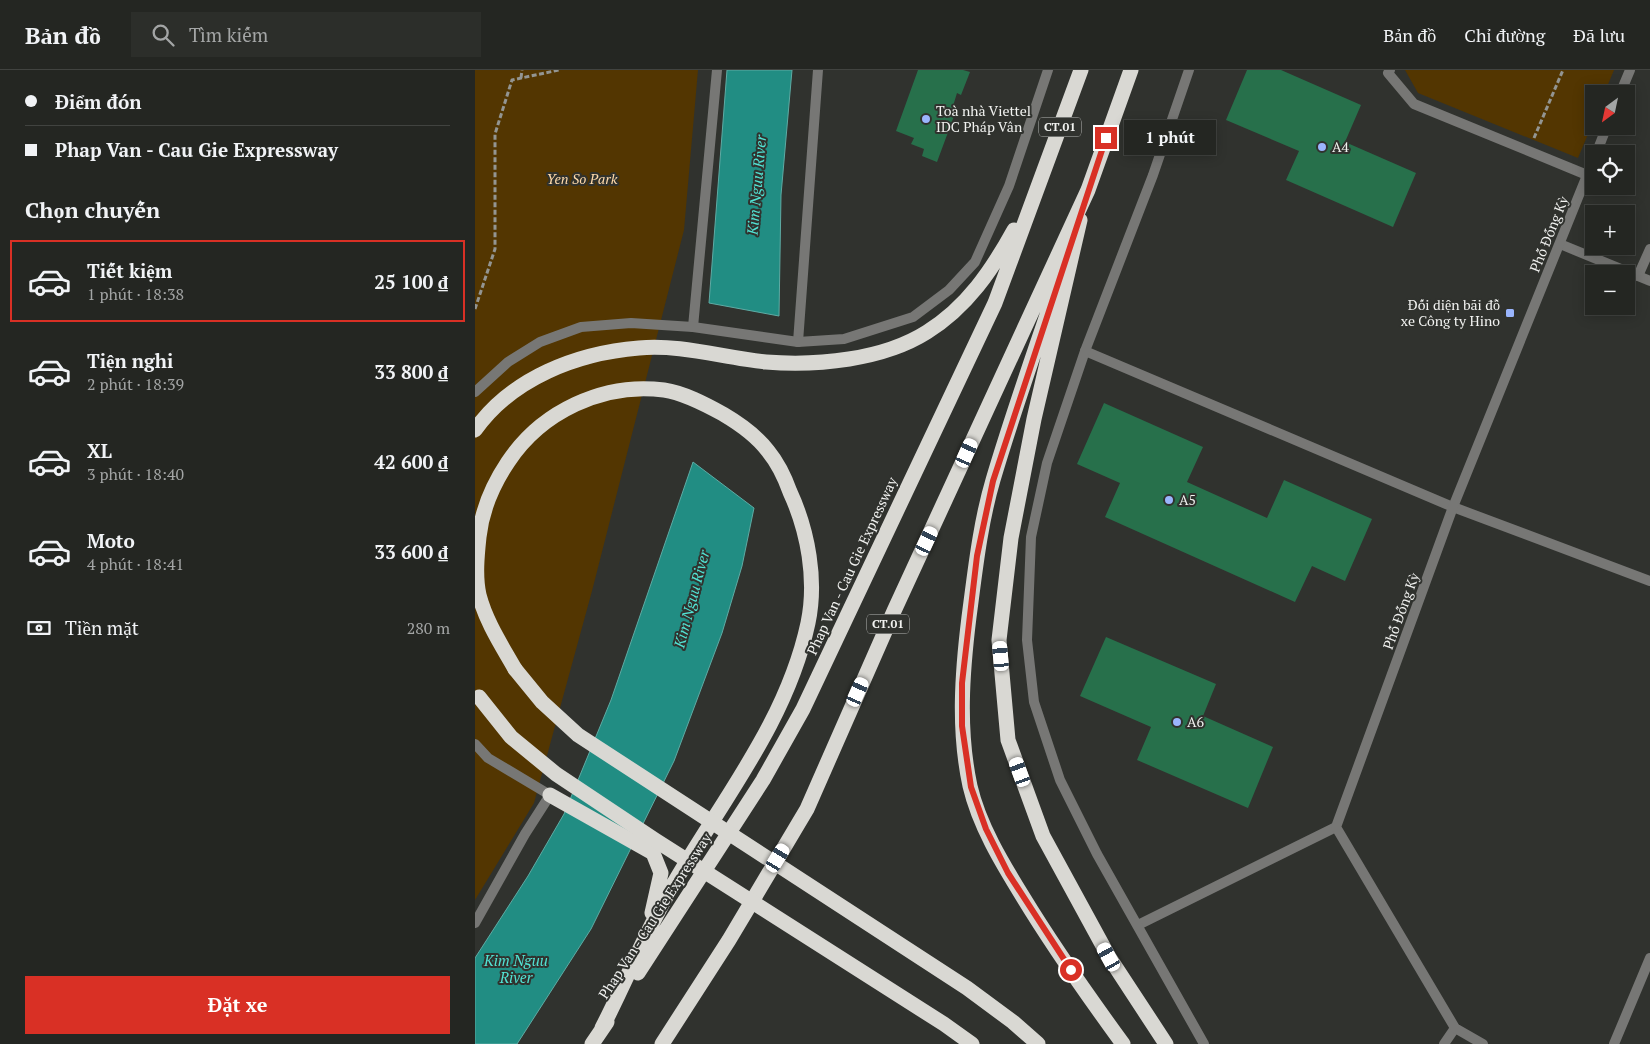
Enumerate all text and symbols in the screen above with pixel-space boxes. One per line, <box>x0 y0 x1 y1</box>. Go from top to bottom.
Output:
search box <box>131 12 481 57</box>
text: Bản đồ <box>25 19 101 51</box>
icon: search <box>149 21 177 49</box>
text: Tìm kiếm <box>189 22 268 47</box>
text: Bản đồ <box>1383 23 1436 47</box>
text: Chỉ đường <box>1464 23 1545 47</box>
text: Đã lưu <box>1573 23 1625 47</box>
north arrow <box>1585 85 1635 135</box>
map controls <box>1585 85 1635 315</box>
text: Điểm đón <box>55 89 141 114</box>
place label: Toà nhà Viettel IDC Pháp Vân <box>936 101 1031 136</box>
marker: Toà nhà Viettel IDC Pháp Vân <box>920 113 932 125</box>
road number: CT.01 <box>1039 118 1081 136</box>
callout: 1 phút <box>1123 120 1216 156</box>
text: 1 phút <box>1145 126 1195 148</box>
route end <box>1095 127 1117 149</box>
water label: Kim Nguu River <box>742 133 770 237</box>
text: Phap Van - Cau Gie Expressway <box>55 137 338 162</box>
place label: A4 <box>1332 137 1350 156</box>
marker: A4 <box>1316 141 1328 153</box>
button: locate <box>1585 145 1635 195</box>
park label: Yen So Park <box>547 169 618 188</box>
street label: Phố Đống Kỳ <box>1525 193 1572 275</box>
text: Chọn chuyến <box>25 195 160 224</box>
button: + <box>1585 205 1635 255</box>
text: Tiết kiệm <box>87 258 172 283</box>
icon: car <box>27 259 72 304</box>
button: − <box>1585 265 1635 315</box>
text: 25 100 ₫ <box>374 269 448 294</box>
text: 1 phút · 18:38 <box>87 283 184 305</box>
place label: Đối diện bãi đỗ xe Công ty Hino <box>1401 295 1500 330</box>
marker: Đối diện bãi đỗ xe Công ty Hino <box>1504 307 1516 319</box>
text: Tiện nghi <box>87 348 173 373</box>
icon: car <box>27 349 72 394</box>
text: 33 800 ₫ <box>374 359 448 384</box>
text: 2 phút · 18:39 <box>87 373 184 395</box>
car <box>954 436 979 470</box>
text: XL <box>87 438 112 463</box>
icon: car <box>27 439 72 484</box>
text: 42 600 ₫ <box>374 449 448 474</box>
text: 3 phút · 18:40 <box>87 463 184 485</box>
street label: Phap Van - Cau Gie Expressway <box>802 473 902 658</box>
place label: A5 <box>1179 490 1196 509</box>
marker: A5 <box>1163 494 1175 506</box>
car <box>913 524 940 558</box>
text: Moto <box>87 528 135 553</box>
icon: car <box>27 529 72 574</box>
text: 33 600 ₫ <box>374 539 448 564</box>
water label: Kim Nguu River <box>668 547 714 651</box>
text: 4 phút · 18:41 <box>87 553 184 575</box>
street label: Phố Đống Kỳ <box>1378 570 1423 652</box>
icon: cash <box>25 614 53 642</box>
road number: CT.01 <box>867 614 909 634</box>
text: Tiền mặt <box>65 615 139 640</box>
text: 280 m <box>407 617 450 639</box>
car <box>992 640 1009 672</box>
car <box>845 675 870 709</box>
place label: A6 <box>1187 712 1205 731</box>
marker: A6 <box>1171 716 1183 728</box>
car <box>1007 755 1032 789</box>
street label: Phap Van - Cau Gie Expressway <box>594 828 716 1002</box>
car <box>763 841 792 875</box>
car <box>1095 940 1122 974</box>
water label: Kim Nguu River <box>483 950 548 987</box>
route start <box>1060 959 1082 981</box>
button: Đặt xe <box>25 976 450 1034</box>

